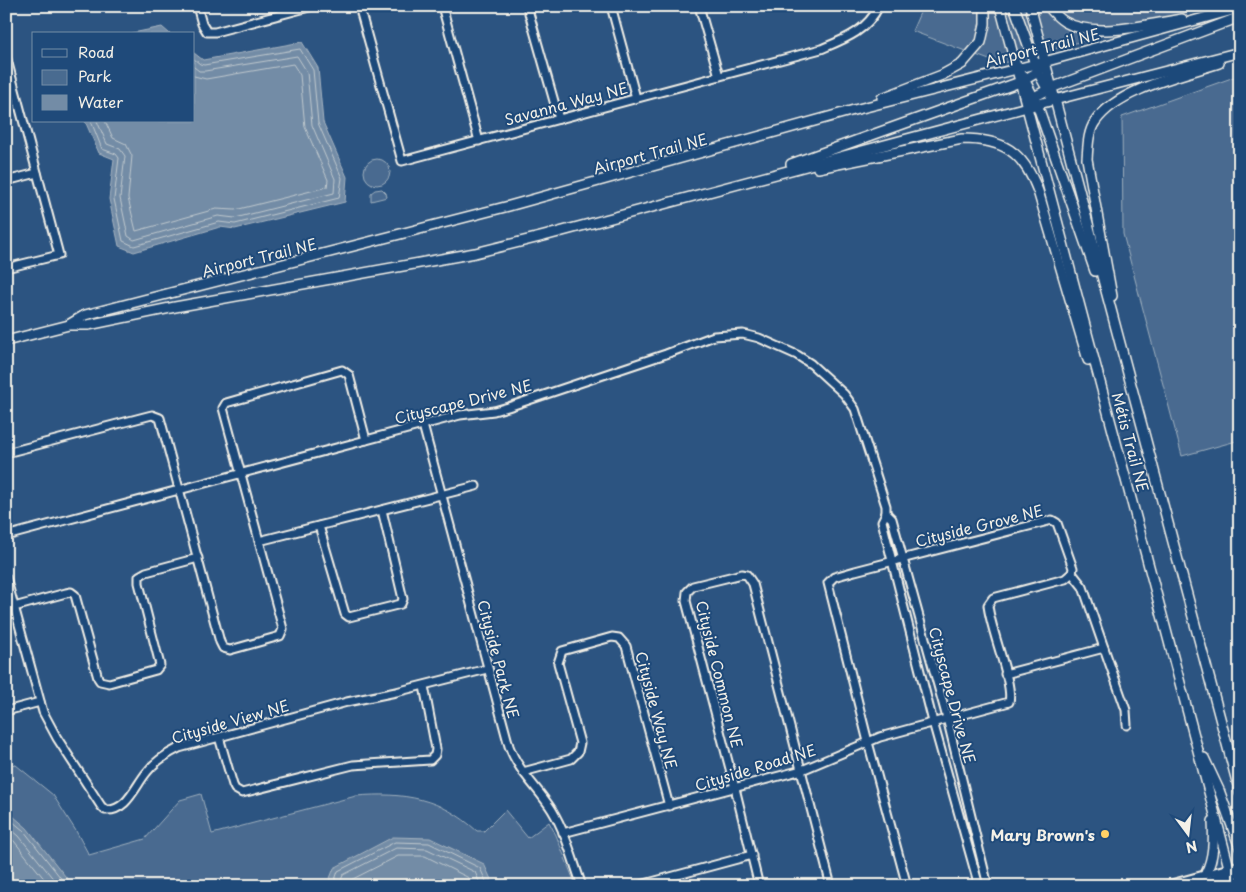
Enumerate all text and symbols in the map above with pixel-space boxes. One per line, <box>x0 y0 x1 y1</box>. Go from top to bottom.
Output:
street label: Airport Trail NE <box>982 22 1102 72</box>
legend <box>32 32 195 122</box>
text: Road <box>78 40 114 63</box>
text: Park <box>78 64 112 87</box>
street label: Savanna Way NE <box>502 76 630 130</box>
text: Water <box>78 90 123 113</box>
street label: Airport Trail NE <box>590 127 710 179</box>
street label: Airport Trail NE <box>199 232 319 282</box>
street label: Cityscape Drive NE <box>392 373 534 429</box>
street label: Métis Trail NE <box>1107 389 1155 495</box>
street label: Cityside Grove NE <box>913 498 1045 552</box>
street label: Cityside Park NE <box>472 597 526 721</box>
street label: Cityside Common NE <box>691 598 749 750</box>
street label: Cityscape Drive NE <box>924 624 982 766</box>
street label: Cityside Way NE <box>630 649 684 771</box>
street label: Cityside View NE <box>168 693 292 749</box>
street label: Cityside Road NE <box>692 738 818 796</box>
north arrow <box>1164 810 1214 860</box>
place label: Mary Brown's <box>990 823 1095 846</box>
marker: Mary Brown's <box>1099 828 1111 840</box>
text: N <box>1183 835 1200 859</box>

